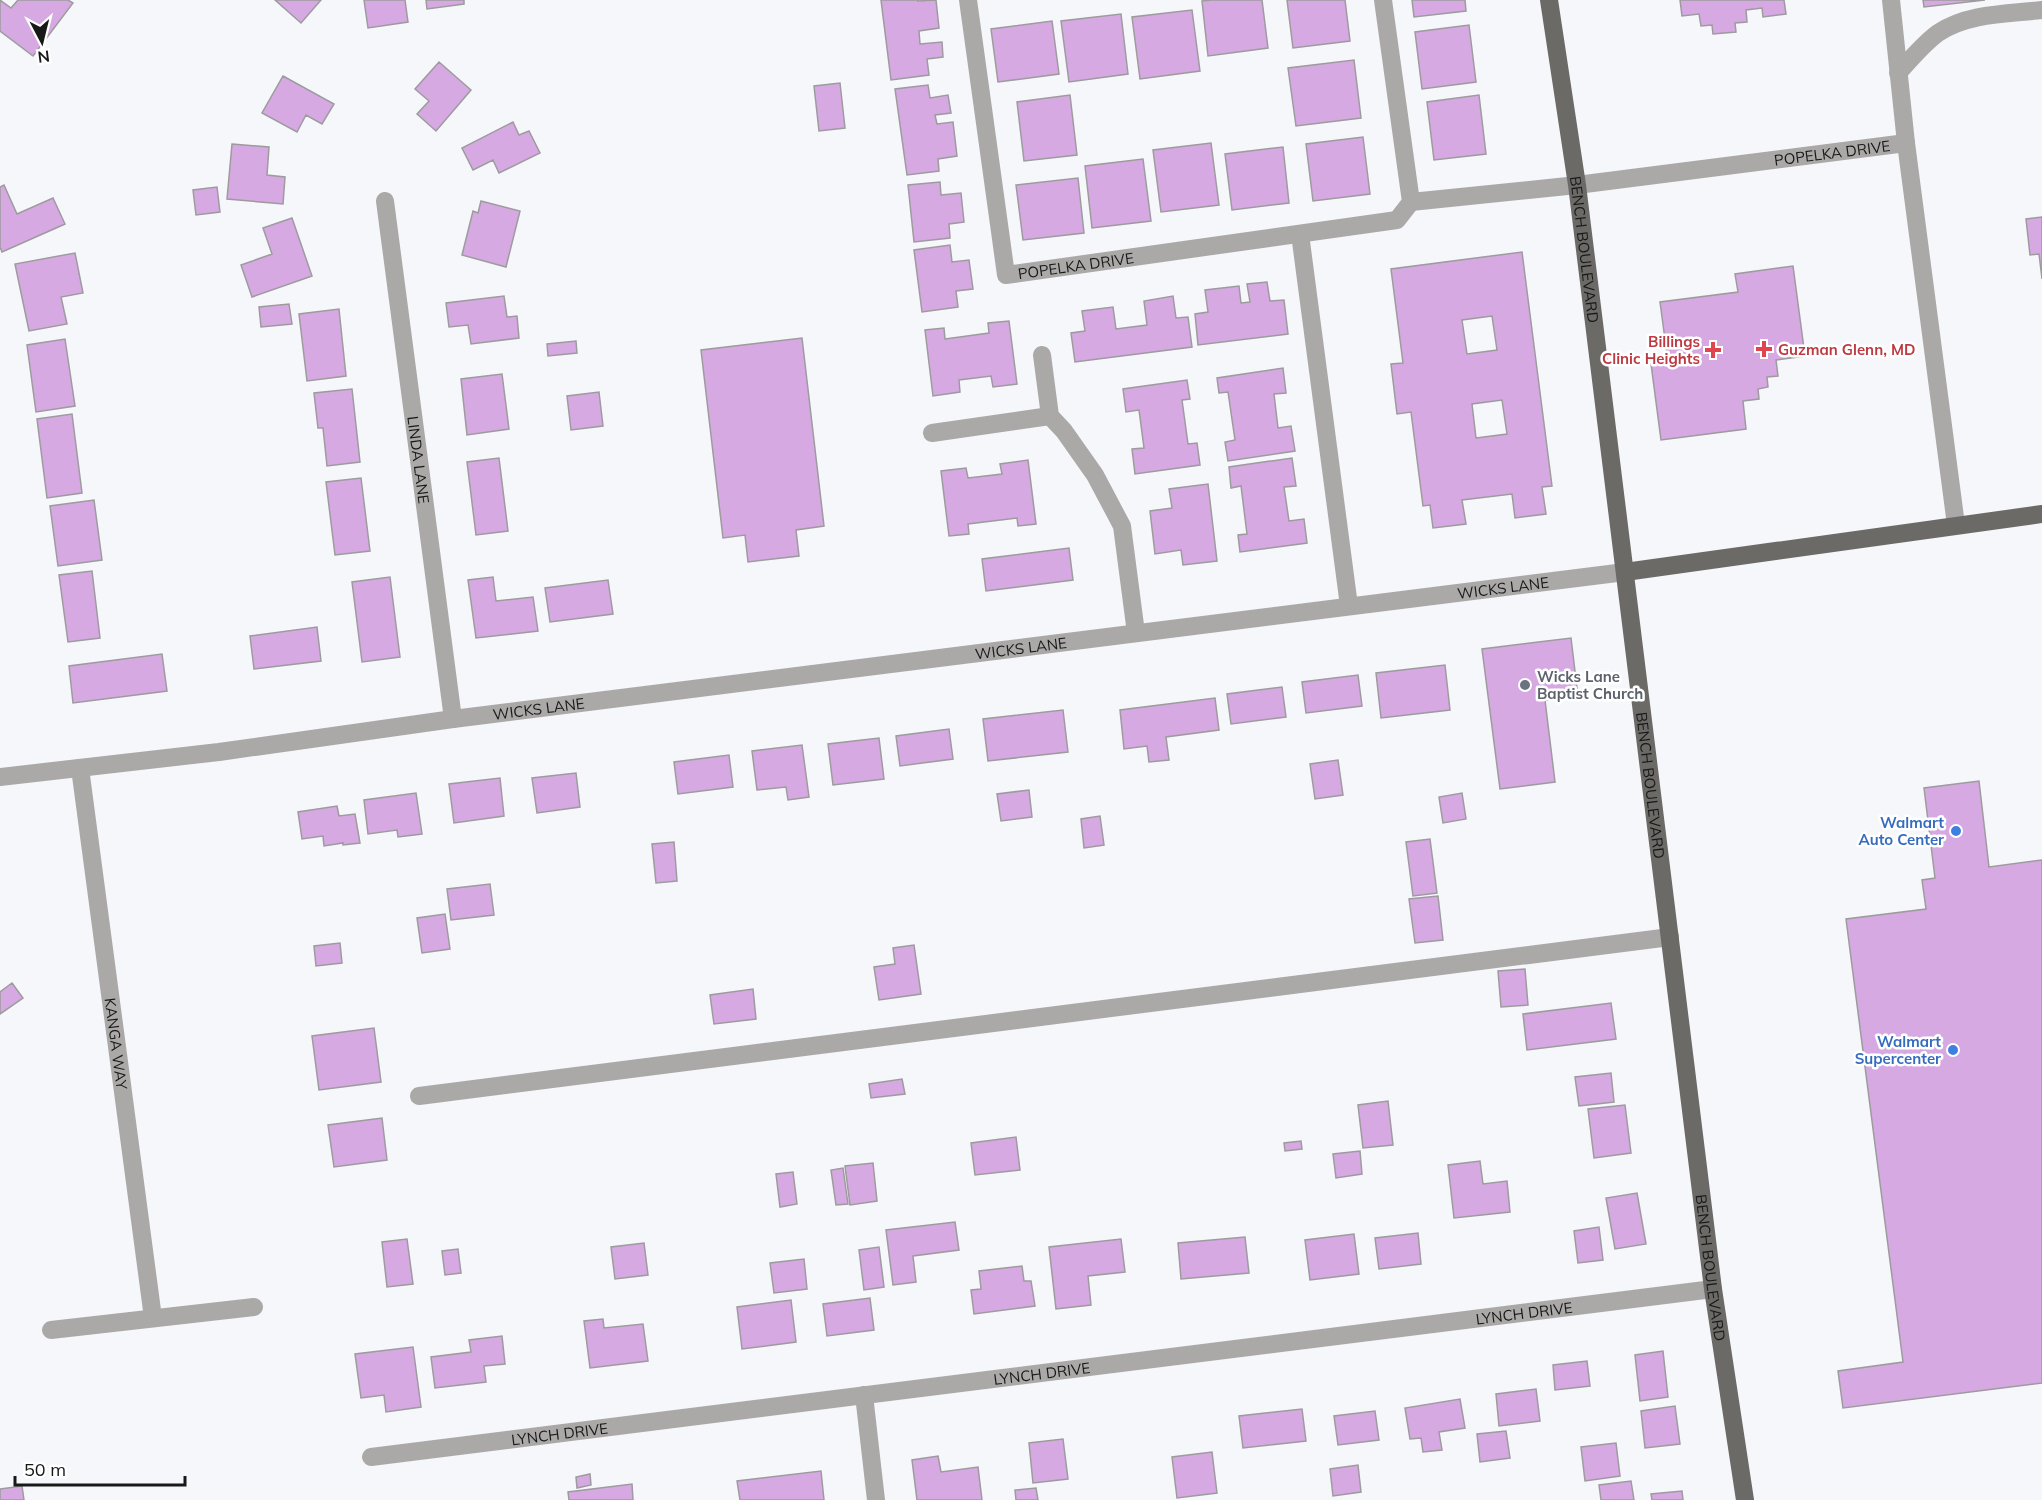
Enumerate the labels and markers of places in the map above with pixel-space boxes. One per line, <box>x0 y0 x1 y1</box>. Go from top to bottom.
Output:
place label: Billings Clinic Heights <box>1602 332 1700 368</box>
marker: Guzman Glenn, MD <box>1755 340 1773 358</box>
place label: Guzman Glenn, MD <box>1778 340 1916 359</box>
marker: Billings Clinic Heights <box>1704 341 1722 359</box>
place label: Wicks Lane Baptist Church <box>1537 667 1643 703</box>
marker: Wicks Lane Baptist Church <box>1518 678 1532 692</box>
place label: Walmart Auto Center <box>1858 813 1944 849</box>
marker: Walmart Auto Center <box>1949 824 1963 838</box>
place label: Walmart Supercenter <box>1855 1032 1941 1068</box>
marker: Walmart Supercenter <box>1946 1043 1960 1057</box>

